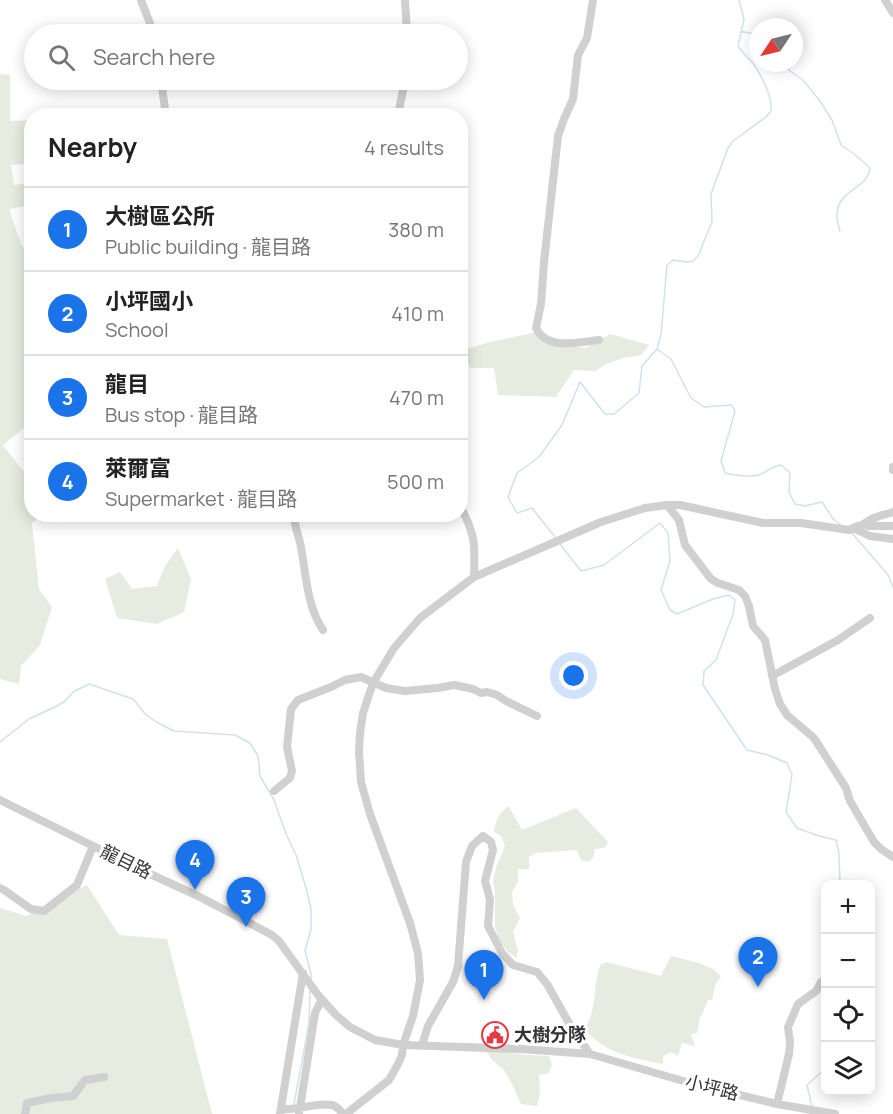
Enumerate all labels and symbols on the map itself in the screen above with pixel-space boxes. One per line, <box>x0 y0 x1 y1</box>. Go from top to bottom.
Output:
north arrow <box>749 18 803 72</box>
your location <box>559 661 588 690</box>
street label: 龍目路 <box>97 838 156 884</box>
pin: 4 <box>176 840 214 890</box>
pin: 3 <box>226 878 266 927</box>
pin: 2 <box>738 938 777 987</box>
pin: 1 <box>464 950 504 1000</box>
public building icon: 大樹分隊 <box>480 1020 510 1050</box>
place label: 大樹分隊 <box>514 1022 586 1046</box>
street label: 小坪路 <box>683 1069 741 1105</box>

